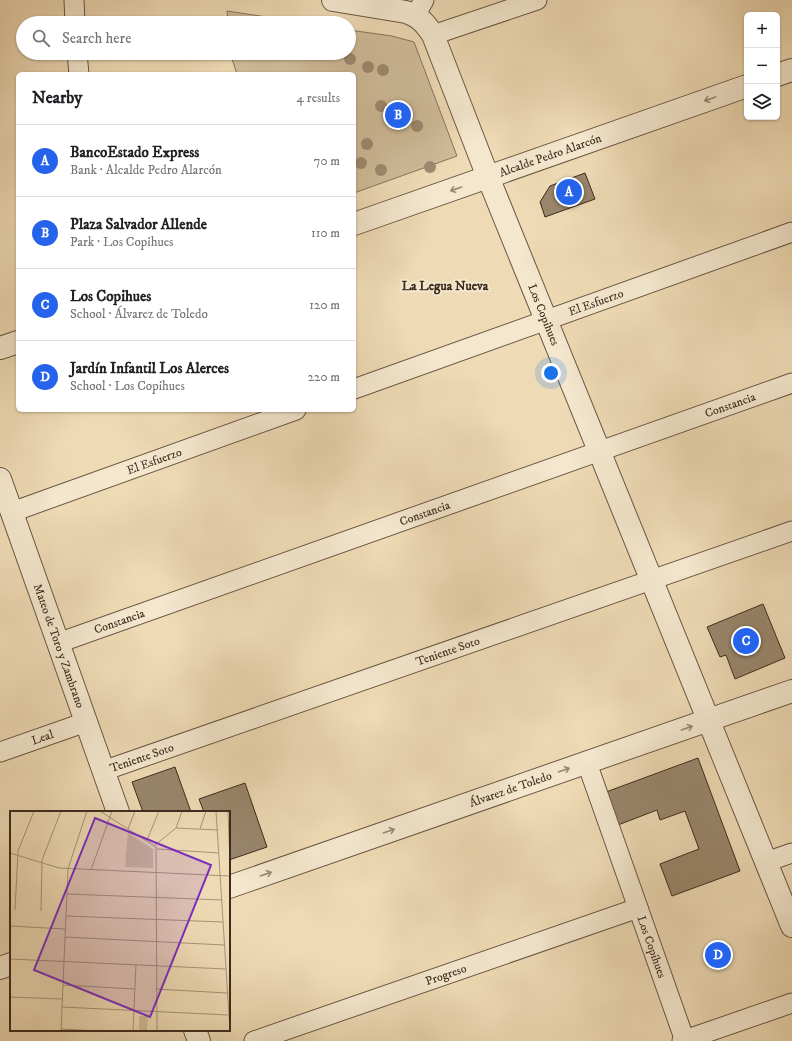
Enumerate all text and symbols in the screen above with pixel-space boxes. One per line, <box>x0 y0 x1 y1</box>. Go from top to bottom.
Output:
map controls <box>744 12 780 120</box>
button: + <box>744 12 780 48</box>
search box <box>16 16 356 60</box>
icon: search <box>30 27 52 49</box>
text: Search here <box>62 29 131 48</box>
button: − <box>744 48 780 84</box>
button: layers <box>744 84 780 120</box>
text: Nearby <box>32 87 82 109</box>
text: 4 results <box>297 90 340 106</box>
one-way arrow <box>704 96 717 103</box>
pin: B <box>385 100 411 130</box>
street label: Alcalde Pedro Alarcón <box>497 130 604 180</box>
text: BancoEstado Express <box>70 143 199 162</box>
text: A <box>41 153 49 169</box>
text: 70 m <box>314 153 340 169</box>
text: Bank · Alcalde Pedro Alarcón <box>70 162 222 178</box>
pin: A <box>556 177 582 207</box>
one-way arrow <box>450 185 462 193</box>
text: Plaza Salvador Allende <box>70 215 207 234</box>
text: B <box>41 225 49 241</box>
text: 110 m <box>311 225 340 241</box>
text: Park · Los Copihues <box>70 234 173 250</box>
district label: La Legua Nueva <box>402 278 489 295</box>
street label: Los Copihues <box>524 282 563 348</box>
street label: El Esfuerzo <box>567 286 626 319</box>
text: Los Copihues <box>70 287 151 306</box>
text: C <box>41 297 49 313</box>
text: 120 m <box>309 297 340 313</box>
text: School · Álvarez de Toledo <box>70 306 208 322</box>
text: Jardín Infantil Los Alerces <box>70 359 229 378</box>
your location <box>541 363 561 383</box>
text: D <box>40 369 50 385</box>
text: 220 m <box>308 369 340 385</box>
text: School · Los Copihues <box>70 378 185 394</box>
street label: Constancia <box>703 389 758 421</box>
street label: El Esfuerzo <box>125 445 184 478</box>
street label: Constancia <box>398 497 453 529</box>
street label: Mateo de Toro y Zambrano <box>30 582 88 710</box>
street label: Constancia <box>92 606 148 638</box>
pin: C <box>733 626 759 656</box>
street label: Teniente Soto <box>414 633 482 669</box>
one-way arrow <box>681 723 693 731</box>
street label: Leal <box>30 727 56 748</box>
street label: Teniente Soto <box>108 740 176 776</box>
one-way arrow <box>558 766 570 774</box>
street label: Álvarez de Toledo <box>467 768 554 811</box>
inset map <box>10 811 230 1031</box>
one-way arrow <box>382 827 394 835</box>
one-way arrow <box>259 870 272 877</box>
street label: Los Copihues <box>633 914 669 980</box>
pin: D <box>705 940 731 970</box>
street label: Progreso <box>423 961 469 989</box>

